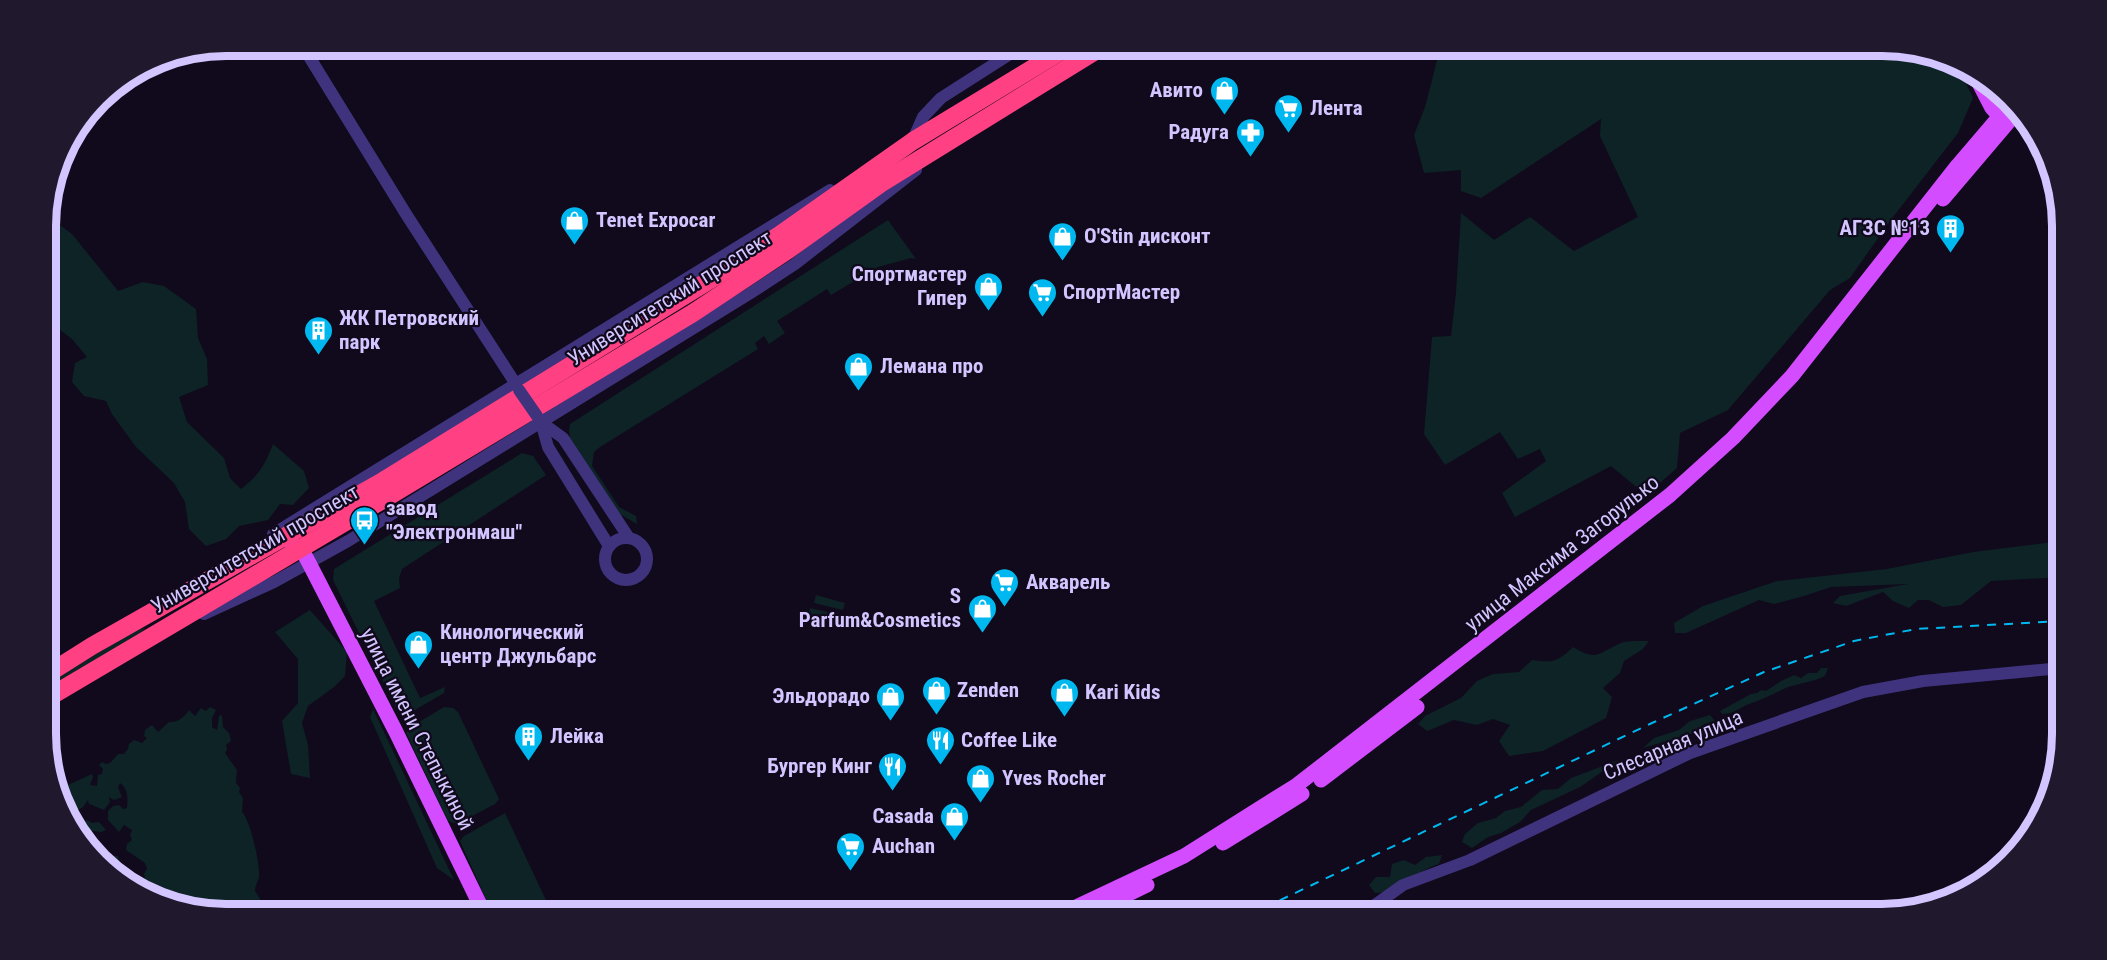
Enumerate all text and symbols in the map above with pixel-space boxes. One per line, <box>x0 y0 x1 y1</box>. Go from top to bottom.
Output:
shop icon: Авито <box>1208 74 1240 116</box>
place label: Авито <box>1150 78 1203 102</box>
supermarket icon: Лента <box>1273 92 1305 134</box>
place label: Лента <box>1310 96 1363 120</box>
pharmacy icon: Радуга <box>1234 116 1266 158</box>
place label: Радуга <box>1168 120 1229 144</box>
shop icon: Tenet Expocar <box>559 204 591 246</box>
place label: Tenet Expocar <box>596 208 715 232</box>
building icon: АГЗС №13 <box>1935 212 1967 254</box>
place label: АГЗС №13 <box>1839 216 1930 240</box>
shop icon: O'Stin дисконт <box>1047 220 1079 262</box>
place label: O'Stin дисконт <box>1084 224 1211 248</box>
street label: Университетский проспект <box>564 225 776 371</box>
place label: Спортмастер Гипер <box>852 262 967 310</box>
shop icon: Спортмастер Гипер <box>972 270 1004 312</box>
supermarket icon: СпортМастер <box>1026 276 1058 318</box>
place label: СпортМастер <box>1063 280 1180 304</box>
place label: ЖК Петровский парк <box>339 306 479 354</box>
building icon: ЖК Петровский парк <box>302 314 334 356</box>
shop icon: Лемана про <box>843 350 875 392</box>
place label: Лемана про <box>880 354 983 378</box>
street label: улица Максима Загорулько <box>1460 470 1664 636</box>
street label: Университетский проспект <box>147 480 363 618</box>
place label: завод "Электронмаш" <box>386 496 522 544</box>
bus stop icon: завод "Электронмаш" <box>349 504 381 546</box>
supermarket icon: Акварель <box>989 566 1021 608</box>
place label: Акварель <box>1026 570 1110 594</box>
place label: S Parfum&Cosmetics <box>799 584 961 632</box>
shop icon: S Parfum&Cosmetics <box>966 592 998 634</box>
place label: Кинологический центр Джульбарс <box>440 620 597 668</box>
street label: улица имени Степыкиной <box>356 624 478 834</box>
shop icon: Кинологический центр Джульбарс <box>403 628 435 670</box>
shop icon: Zenden <box>920 674 952 716</box>
shop icon: Kari Kids <box>1048 676 1080 718</box>
place label: Zenden <box>957 678 1019 702</box>
shop icon: Эльдорадо <box>875 680 907 722</box>
place label: Kari Kids <box>1085 680 1160 704</box>
place label: Эльдорадо <box>773 684 870 708</box>
street label: Слесарная улица <box>1600 705 1746 785</box>
building icon: Лейка <box>513 720 545 762</box>
place label: Лейка <box>550 724 604 748</box>
restaurant icon: Coffee Like <box>924 724 956 766</box>
place label: Coffee Like <box>961 728 1057 752</box>
restaurant icon: Бургер Кинг <box>877 750 909 792</box>
place label: Бургер Кинг <box>767 754 872 778</box>
shop icon: Yves Rocher <box>965 762 997 804</box>
place label: Yves Rocher <box>1002 766 1106 790</box>
shop icon: Casada <box>939 800 971 842</box>
place label: Casada <box>872 804 934 828</box>
supermarket icon: Auchan <box>835 830 867 872</box>
place label: Auchan <box>872 834 935 858</box>

